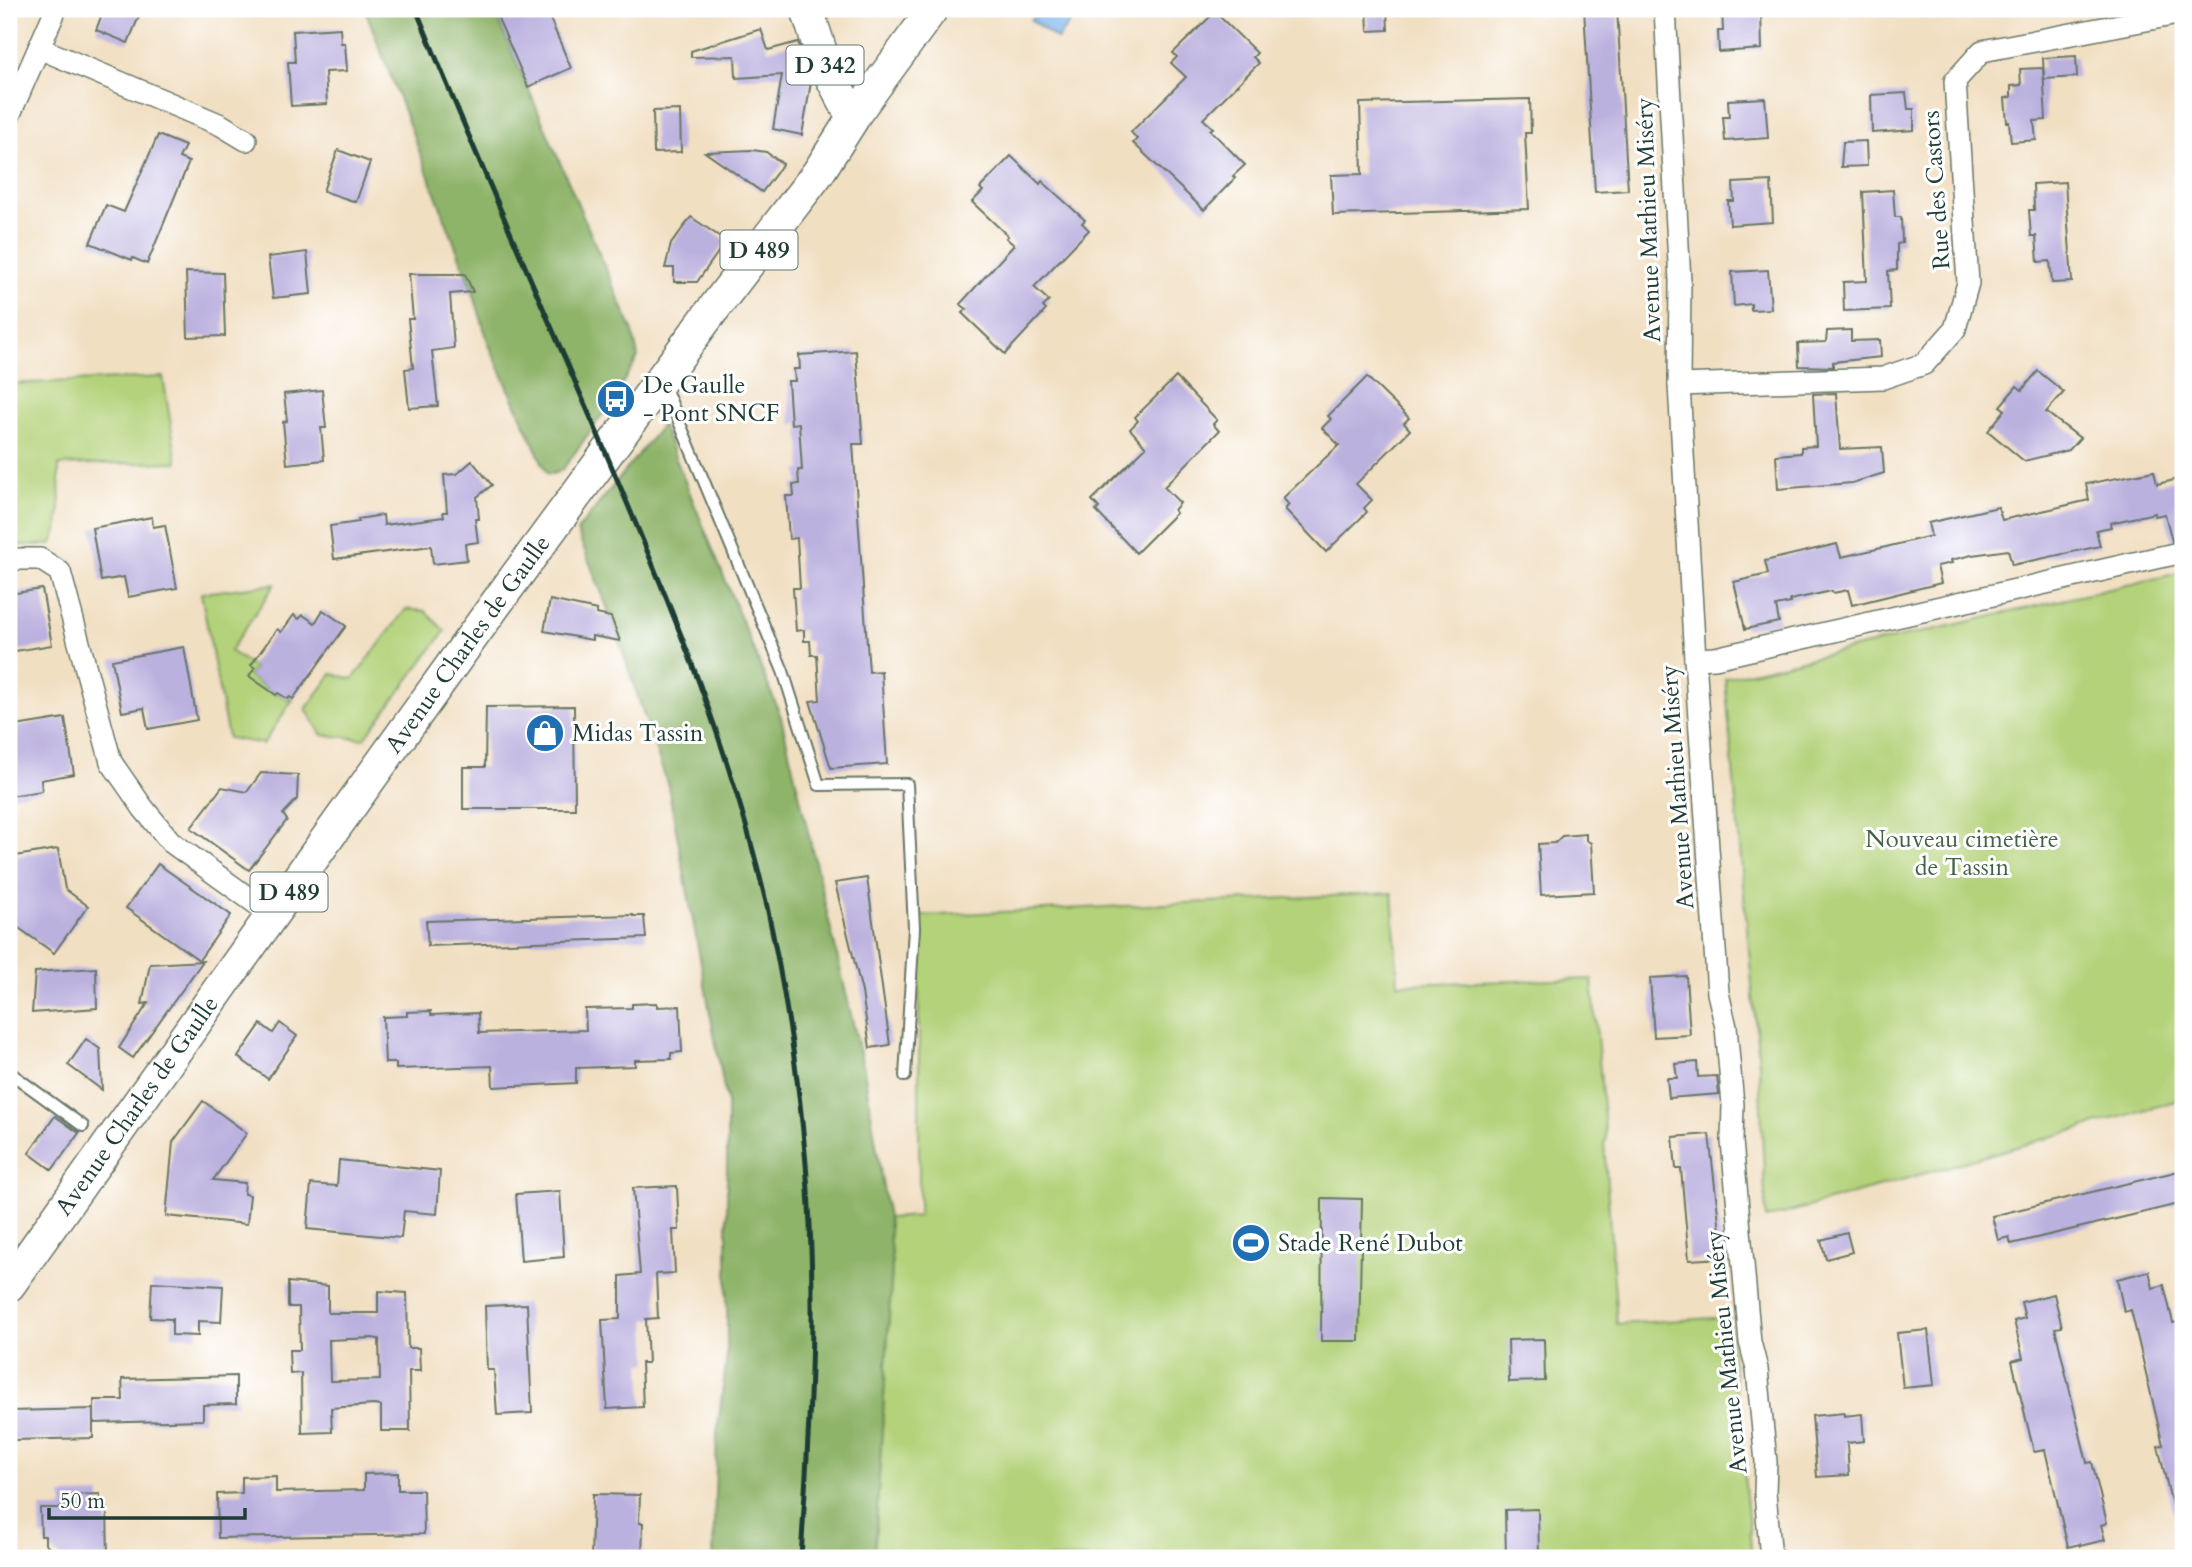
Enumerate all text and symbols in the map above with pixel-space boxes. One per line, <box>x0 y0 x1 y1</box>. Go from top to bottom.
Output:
road number: D 342 <box>786 46 864 85</box>
street label: Avenue Mathieu Miséry <box>1628 97 1669 343</box>
street label: Rue des Castors <box>1914 109 1959 271</box>
road number: D 489 <box>720 230 798 270</box>
place label: De Gaulle - Pont SNCF <box>643 369 780 430</box>
bus stop icon: De Gaulle - Pont SNCF <box>595 378 637 420</box>
street label: Avenue Charles de Gaulle <box>378 528 558 760</box>
street label: Avenue Mathieu Miséry <box>1652 663 1703 910</box>
shop icon: Midas Tassin <box>524 712 566 754</box>
place label: Midas Tassin <box>572 717 704 750</box>
park label: Nouveau cimetière de Tassin <box>1865 823 2059 884</box>
road number: D 489 <box>250 872 328 912</box>
street label: Avenue Charles de Gaulle <box>47 990 226 1222</box>
sports icon: Stade René Dubot <box>1230 1222 1272 1264</box>
place label: Stade René Dubot <box>1278 1227 1463 1260</box>
street label: Avenue Mathieu Miséry <box>1697 1228 1756 1475</box>
scale bar <box>49 1476 245 1520</box>
text: 50 m <box>60 1487 105 1516</box>

